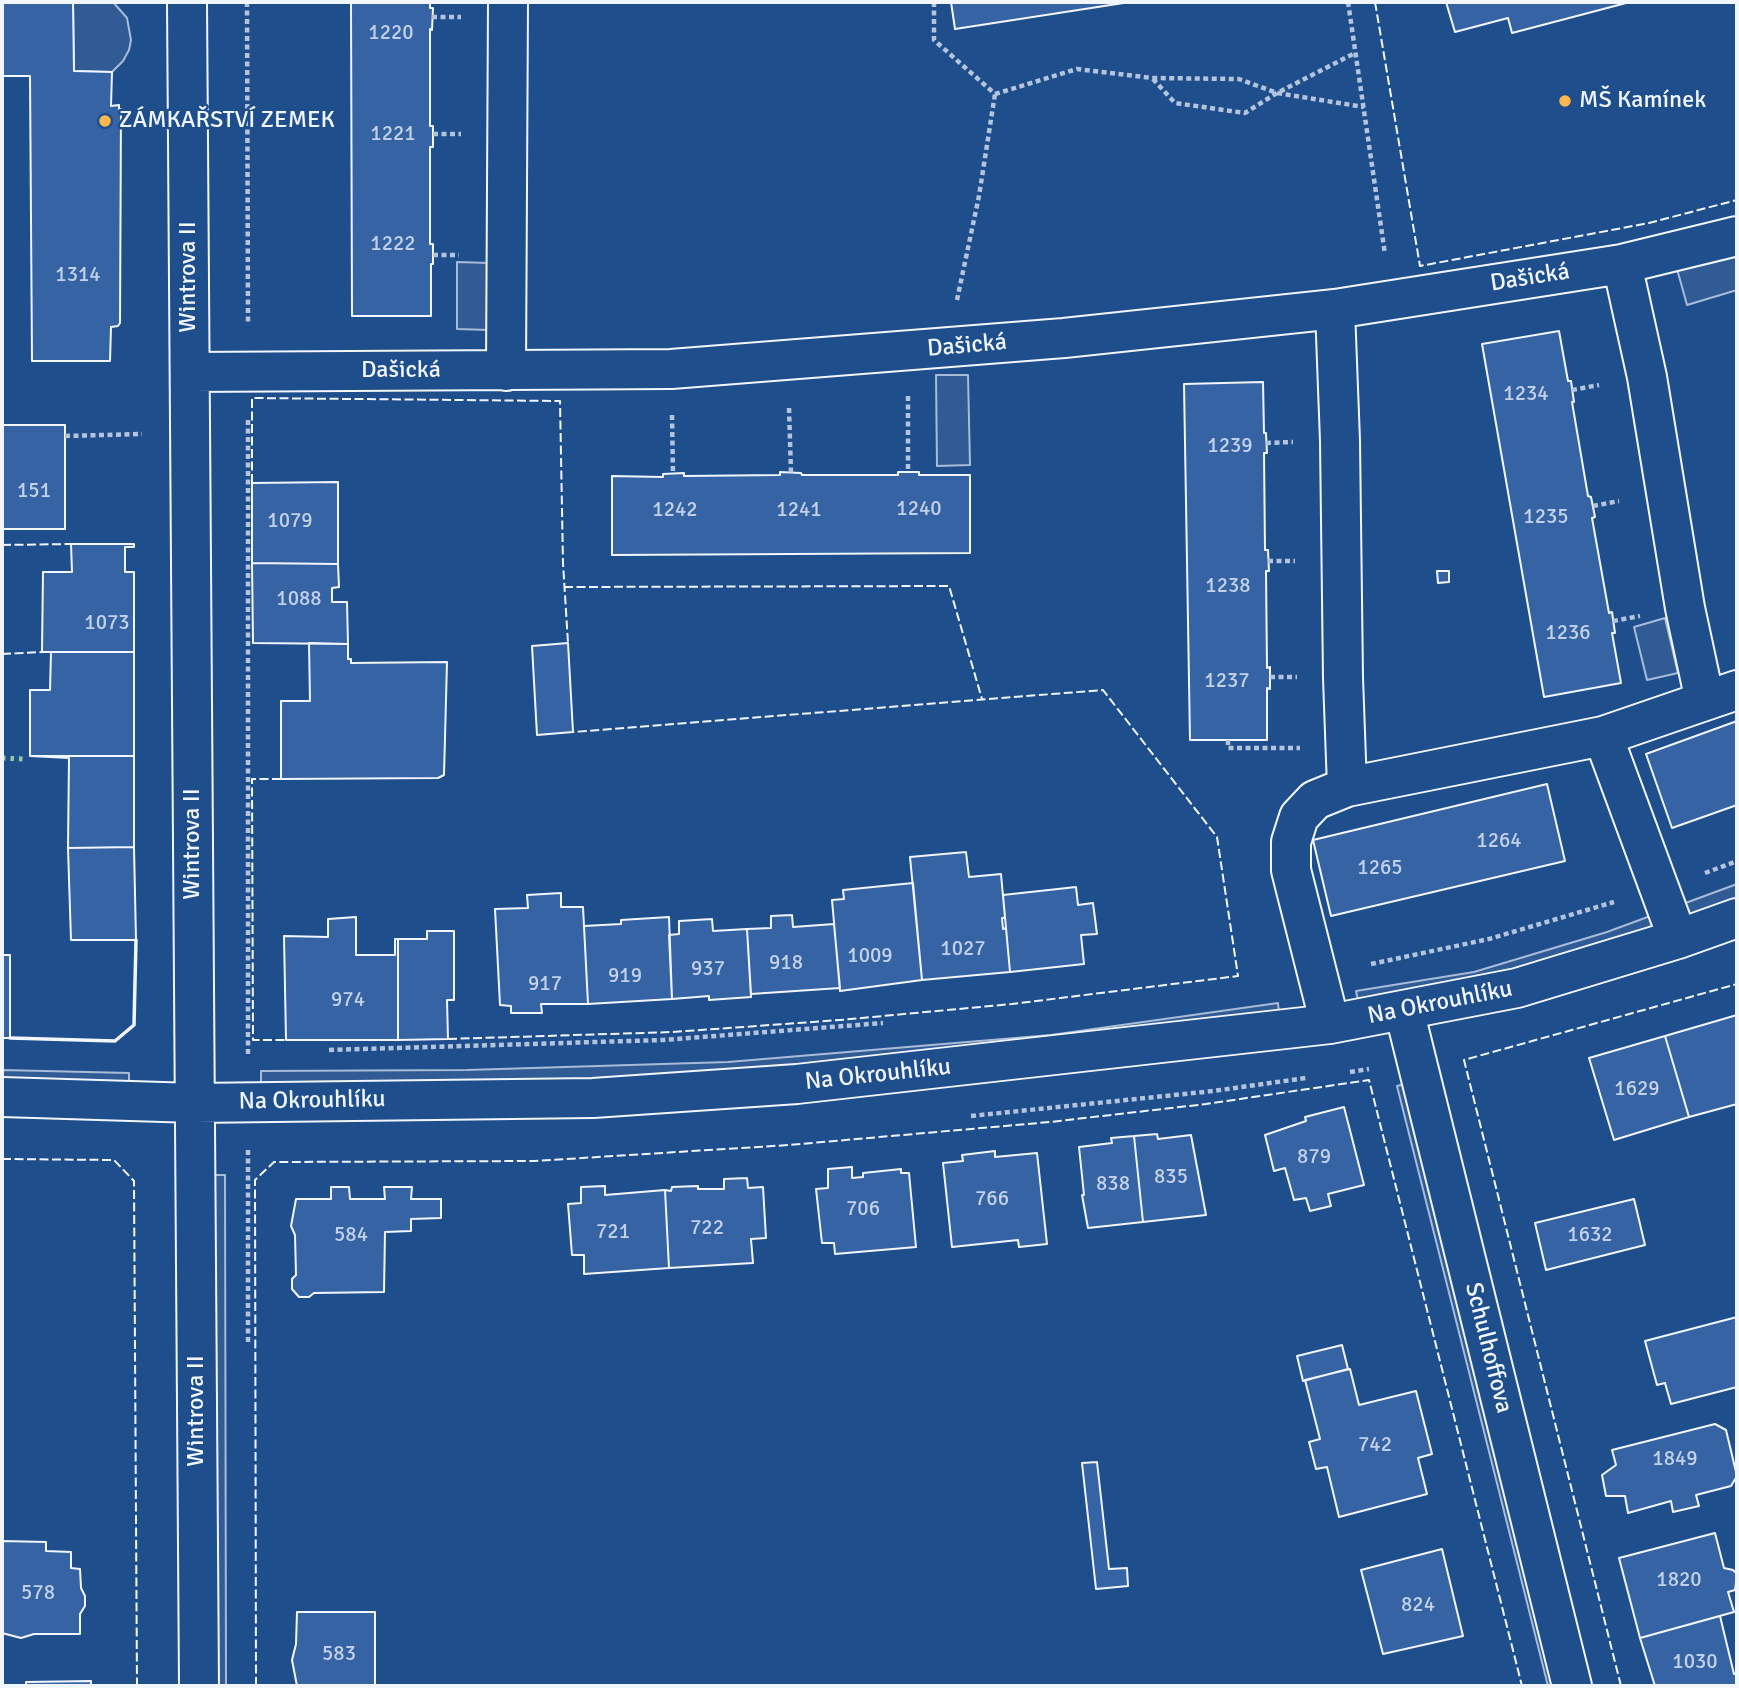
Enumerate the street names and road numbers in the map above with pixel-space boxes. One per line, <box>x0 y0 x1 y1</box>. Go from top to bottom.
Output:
street label: Wintrova II <box>175 221 203 333</box>
street label: Dašická <box>1488 258 1572 298</box>
street label: Dašická <box>926 328 1008 364</box>
street label: Dašická <box>361 357 441 385</box>
street label: Wintrova II <box>179 788 207 900</box>
street label: Na Okrouhlíku <box>1365 975 1515 1031</box>
street label: Na Okrouhlíku <box>803 1053 953 1097</box>
street label: Na Okrouhlíku <box>238 1085 386 1117</box>
street label: Schulhoffova <box>1458 1280 1518 1416</box>
street label: Wintrova II <box>183 1355 211 1467</box>

